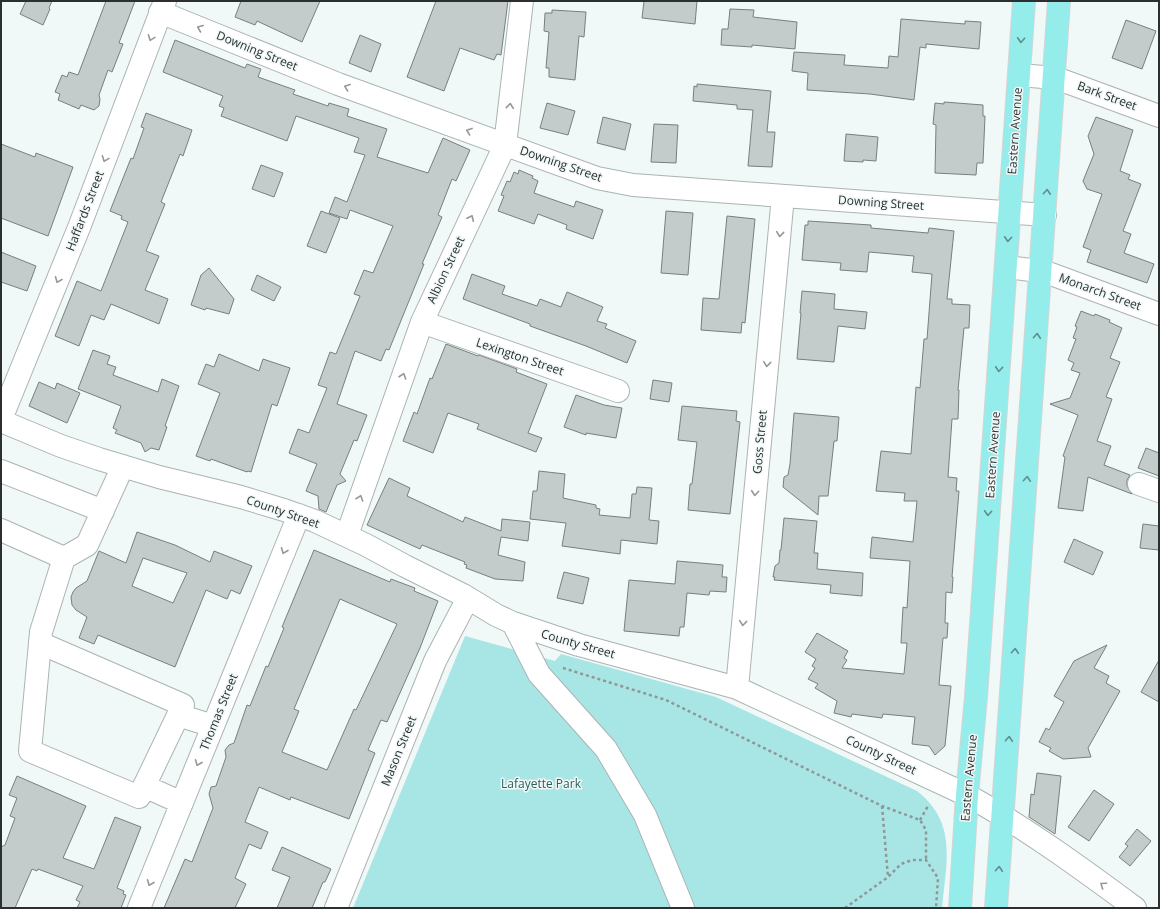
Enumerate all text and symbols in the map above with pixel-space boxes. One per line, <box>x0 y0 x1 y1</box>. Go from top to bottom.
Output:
one-way arrow <box>196 25 203 33</box>
street label: Downing Street <box>214 27 300 75</box>
one-way arrow <box>147 34 155 41</box>
one-way arrow <box>1016 37 1025 43</box>
street label: Bark Street <box>1075 77 1139 114</box>
one-way arrow <box>343 83 350 92</box>
street label: Eastern Avenue <box>1003 87 1026 175</box>
one-way arrow <box>505 103 514 109</box>
one-way arrow <box>465 128 472 136</box>
street label: Downing Street <box>518 141 605 186</box>
one-way arrow <box>102 156 110 163</box>
street label: Haffards Street <box>61 168 108 253</box>
one-way arrow <box>1042 189 1051 195</box>
street label: Downing Street <box>837 191 925 214</box>
one-way arrow <box>466 215 474 222</box>
one-way arrow <box>775 231 784 237</box>
street label: Albion Street <box>423 233 469 306</box>
one-way arrow <box>1003 236 1012 242</box>
street label: Monarch Street <box>1057 269 1144 314</box>
one-way arrow <box>54 277 62 284</box>
one-way arrow <box>1032 333 1041 339</box>
street label: Lexington Street <box>474 334 566 379</box>
one-way arrow <box>763 361 772 367</box>
one-way arrow <box>994 366 1003 372</box>
one-way arrow <box>398 372 406 379</box>
street label: Goss Street <box>748 409 771 475</box>
street label: Eastern Avenue <box>981 411 1004 499</box>
one-way arrow <box>1022 476 1031 482</box>
one-way arrow <box>751 490 760 496</box>
street label: County Street <box>244 491 322 532</box>
one-way arrow <box>355 495 363 502</box>
one-way arrow <box>984 510 993 516</box>
one-way arrow <box>281 547 289 555</box>
one-way arrow <box>739 620 748 626</box>
street label: County Street <box>539 625 617 662</box>
one-way arrow <box>1010 648 1019 654</box>
street label: Thomas Street <box>195 671 242 753</box>
street label: Mason Street <box>377 713 420 788</box>
street label: County Street <box>843 731 919 778</box>
street label: Eastern Avenue <box>956 734 981 822</box>
one-way arrow <box>1004 736 1013 742</box>
one-way arrow <box>195 759 203 766</box>
park label: Lafayette Park <box>501 775 582 792</box>
one-way arrow <box>994 866 1003 872</box>
one-way arrow <box>146 880 154 887</box>
one-way arrow <box>1100 882 1107 890</box>

